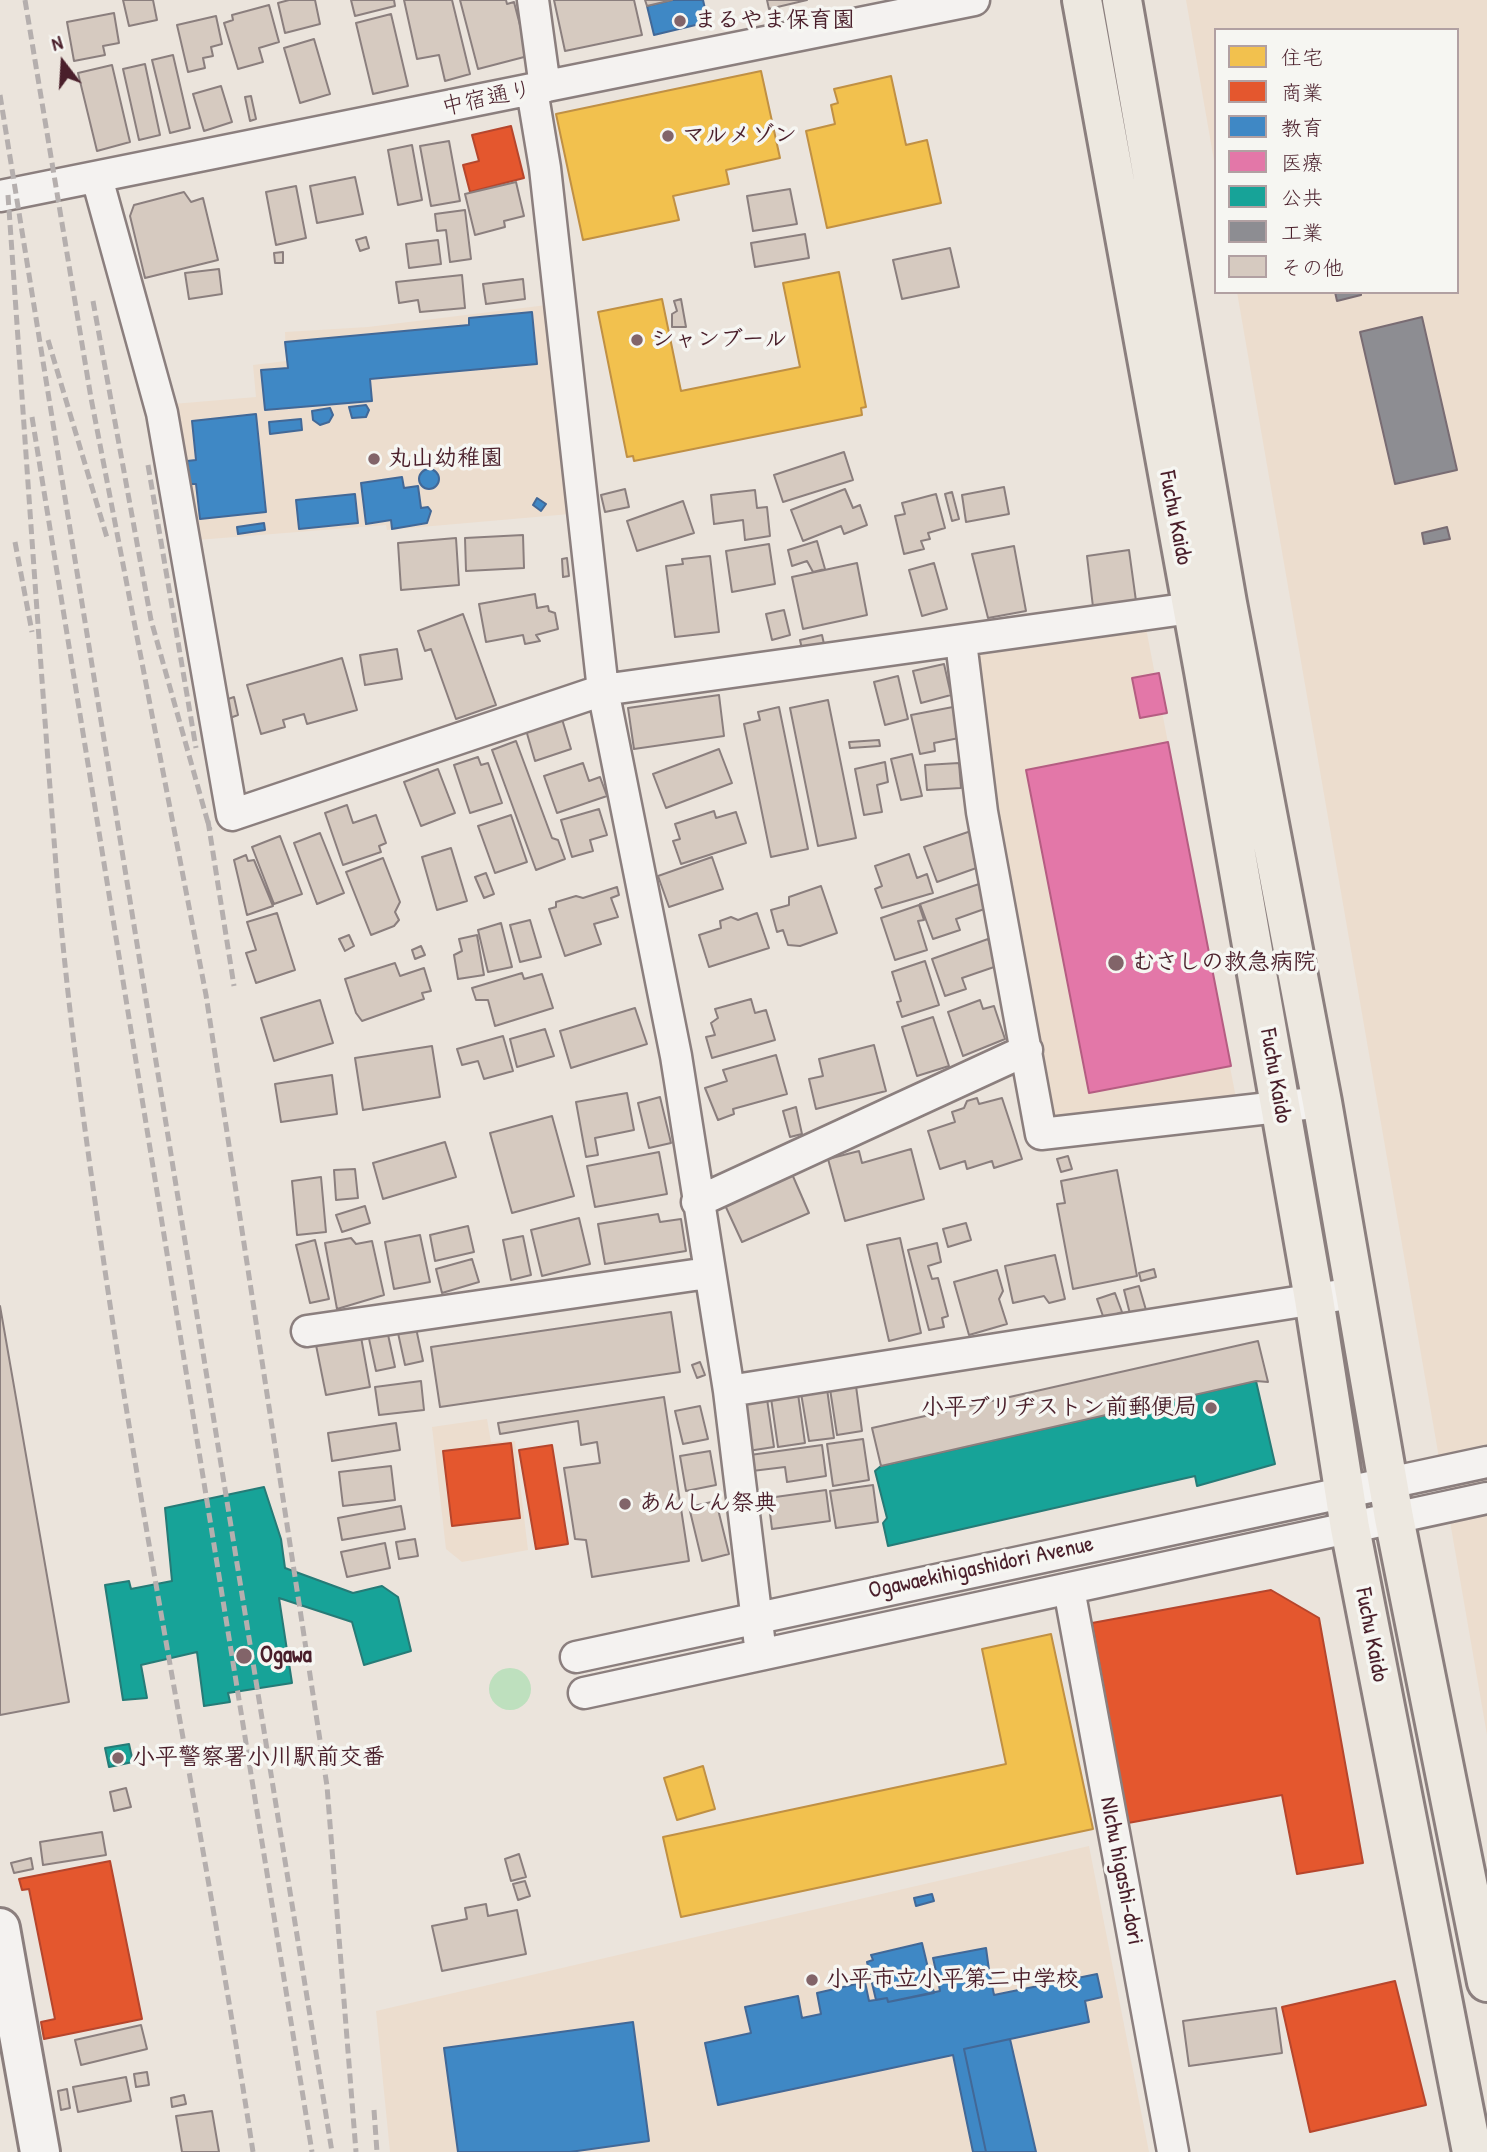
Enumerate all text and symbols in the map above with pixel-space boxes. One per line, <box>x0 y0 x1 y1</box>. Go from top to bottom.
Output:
place label: まるやま保育園 <box>694 7 855 35</box>
marker: まるやま保育園 <box>672 13 688 29</box>
north arrow <box>28 28 98 98</box>
legend <box>1214 28 1459 294</box>
text: N <box>48 29 65 57</box>
text: 住宅 <box>1281 43 1323 72</box>
street label: 中宿通り <box>439 76 535 122</box>
text: 商業 <box>1281 78 1323 107</box>
text: 教育 <box>1281 113 1323 142</box>
place label: マルメゾン <box>682 122 797 150</box>
marker: マルメゾン <box>660 128 676 144</box>
text: 医療 <box>1281 148 1323 177</box>
text: 公共 <box>1281 183 1323 212</box>
text: 工業 <box>1281 218 1323 247</box>
text: その他 <box>1281 253 1344 282</box>
place label: シャンブール <box>651 326 787 354</box>
marker: シャンブール <box>629 332 645 348</box>
place label: 丸山幼稚園 <box>388 445 503 473</box>
marker: 丸山幼稚園 <box>366 451 382 467</box>
street label: Fuchu Kaido <box>1152 469 1198 567</box>
place label: むさしの救急病院 <box>1132 949 1316 977</box>
marker: むさしの救急病院 <box>1106 953 1126 973</box>
street label: Fuchu Kaido <box>1253 1027 1297 1125</box>
place label: 小平ブリヂストン前郵便局 <box>921 1394 1197 1422</box>
marker: 小平ブリヂストン前郵便局 <box>1203 1400 1219 1416</box>
place label: あんしん祭典 <box>639 1490 777 1518</box>
marker: あんしん祭典 <box>617 1496 633 1512</box>
street label: Ogawaekihigashidori Avenue <box>866 1531 1096 1605</box>
street label: Fuchu Kaido <box>1348 1586 1394 1684</box>
place label: Ogawa <box>260 1642 312 1670</box>
marker: Ogawa <box>234 1646 254 1666</box>
place label: 小平警察署小川駅前交番 <box>132 1744 385 1772</box>
marker: 小平警察署小川駅前交番 <box>110 1750 126 1766</box>
street label: NIchu higashi-dori <box>1093 1795 1149 1947</box>
place label: 小平市立小平第二中学校 <box>826 1966 1079 1994</box>
marker: 小平市立小平第二中学校 <box>804 1972 820 1988</box>

